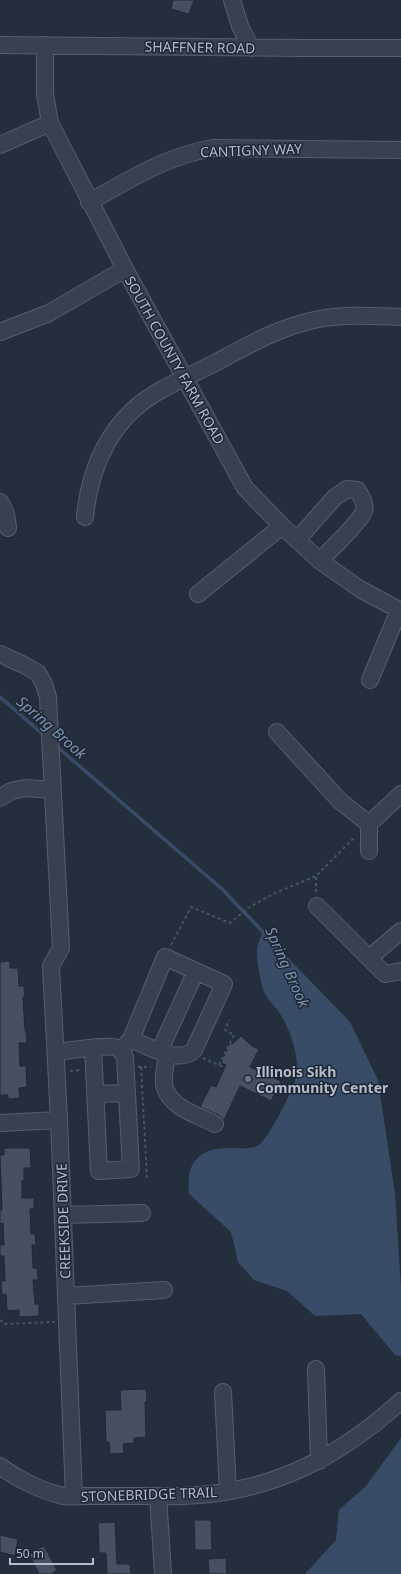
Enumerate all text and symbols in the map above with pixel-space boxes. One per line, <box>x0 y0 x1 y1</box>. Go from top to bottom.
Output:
street label: SHAFFNER ROAD <box>144 37 256 57</box>
street label: CANTIGNY WAY <box>200 139 302 161</box>
street label: SOUTH COUNTY FARM ROAD <box>121 272 229 448</box>
water label: Spring Brook <box>13 691 92 763</box>
water label: Spring Brook <box>261 923 315 1011</box>
place label: Illinois Sikh Community Center <box>256 1062 389 1097</box>
marker: Illinois Sikh Community Center <box>243 1074 253 1084</box>
street label: CREEKSIDE DRIVE <box>51 1163 75 1279</box>
street label: STONEBRIDGE TRAIL <box>80 1482 218 1506</box>
scale bar <box>10 1540 93 1566</box>
text: 50 m <box>16 1545 44 1562</box>

